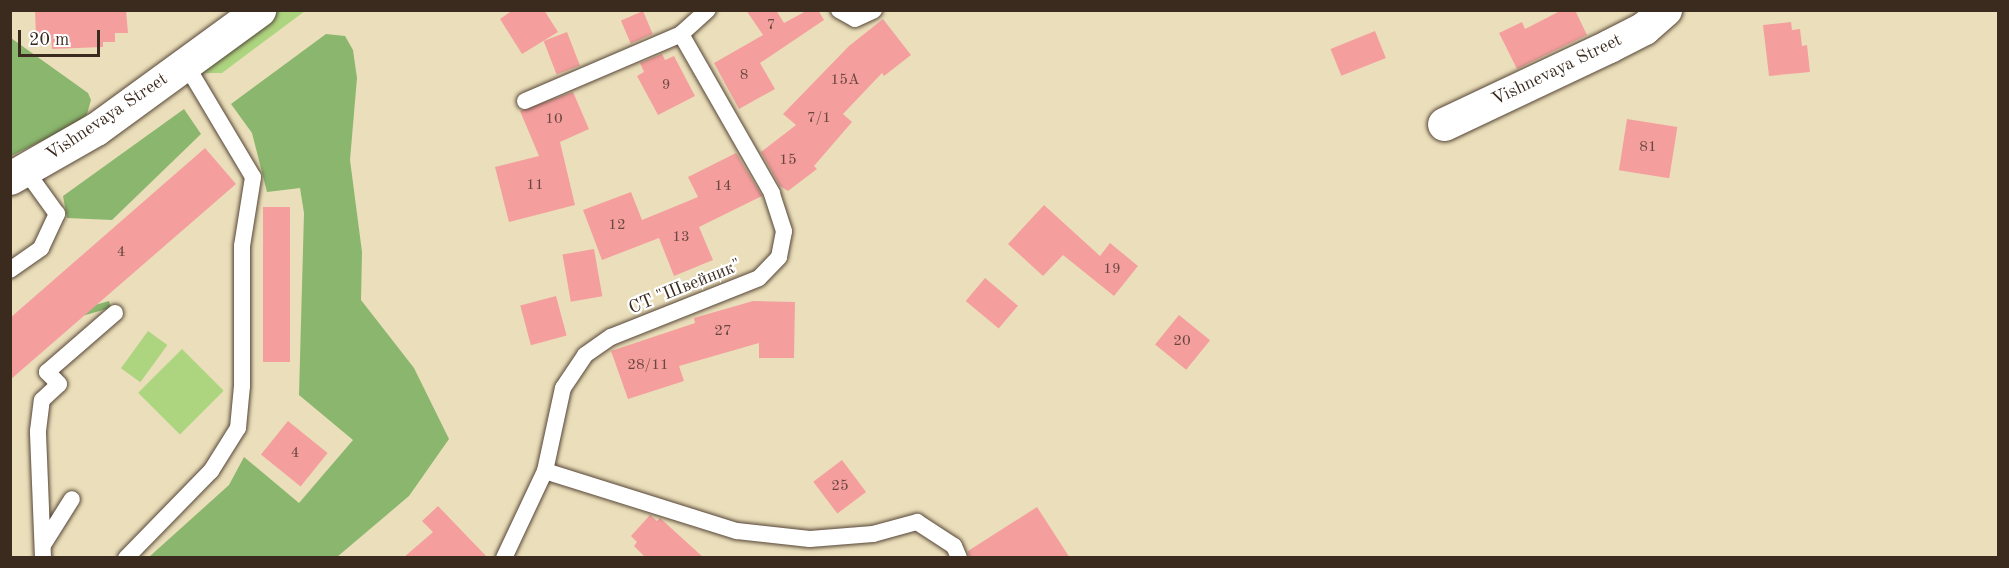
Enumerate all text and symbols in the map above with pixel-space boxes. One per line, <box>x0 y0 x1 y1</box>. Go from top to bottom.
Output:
house number: 7 <box>767 17 775 35</box>
scale bar <box>21 18 104 56</box>
street label: Vishnevaya Street <box>1489 29 1625 111</box>
text: 20 m <box>29 31 69 49</box>
house number: 8 <box>740 67 748 85</box>
street label: Vishnevaya Street <box>42 68 172 166</box>
house number: 15А <box>831 72 859 90</box>
house number: 9 <box>662 77 670 95</box>
house number: 7/1 <box>807 110 831 128</box>
house number: 10 <box>545 111 563 129</box>
house number: 81 <box>1639 139 1657 157</box>
house number: 15 <box>779 152 797 170</box>
house number: 11 <box>526 177 544 195</box>
house number: 14 <box>714 178 732 196</box>
house number: 12 <box>608 217 626 235</box>
house number: 13 <box>672 229 690 247</box>
house number: 4 <box>117 244 125 262</box>
street label: СТ "Швейник" <box>626 255 744 319</box>
house number: 19 <box>1103 261 1121 279</box>
house number: 27 <box>714 323 732 341</box>
house number: 20 <box>1173 333 1191 351</box>
house number: 28/11 <box>627 357 669 375</box>
house number: 4 <box>291 445 299 463</box>
house number: 25 <box>831 478 849 496</box>

